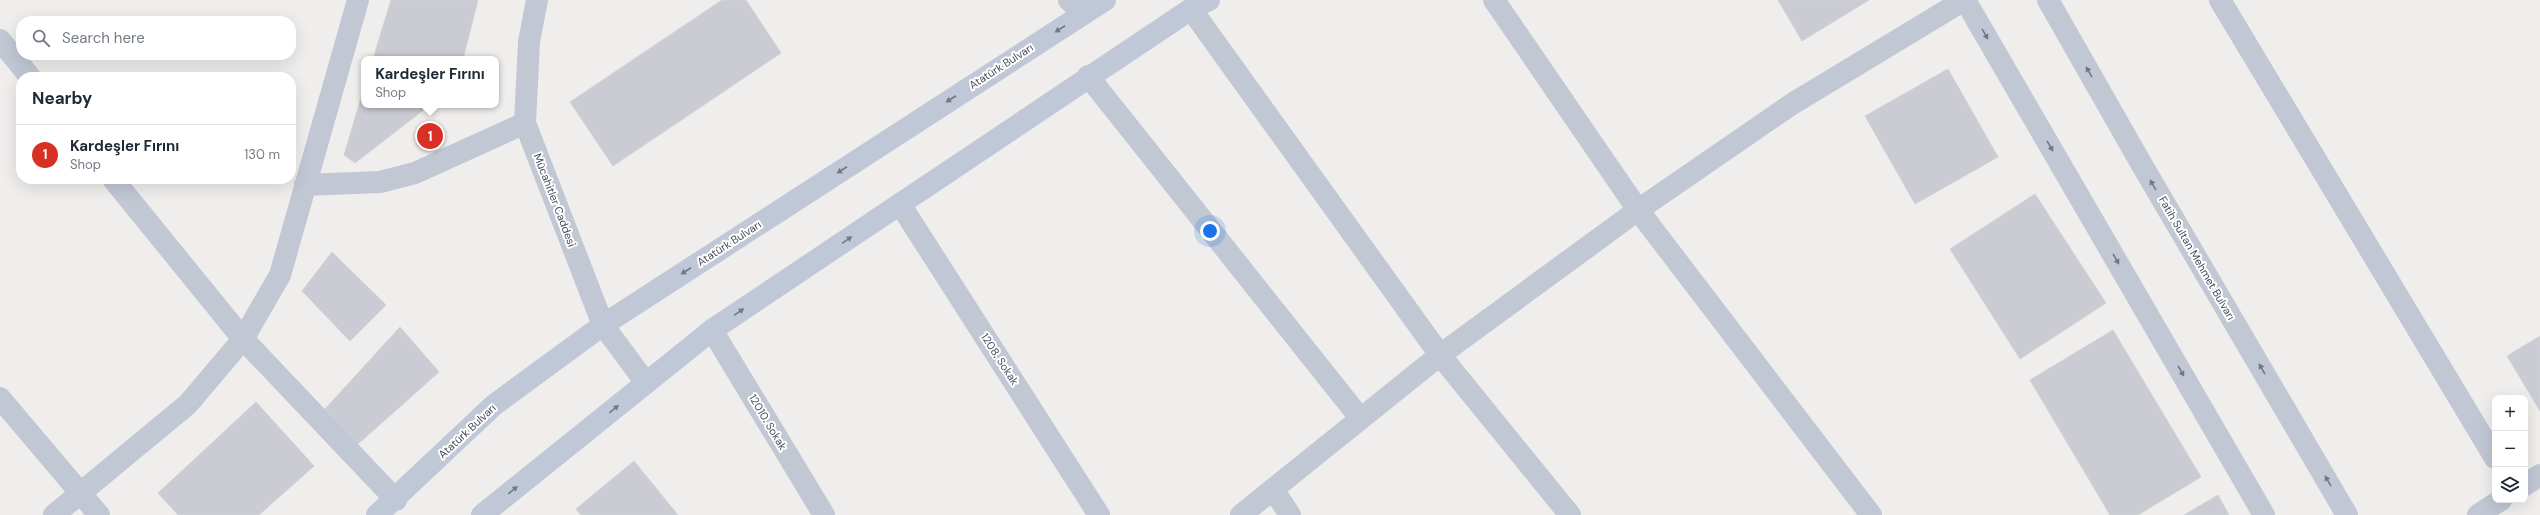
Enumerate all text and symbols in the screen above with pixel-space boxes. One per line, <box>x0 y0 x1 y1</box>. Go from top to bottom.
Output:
search box <box>16 16 296 60</box>
one-way arrow <box>1054 25 1066 32</box>
icon: search <box>30 27 52 49</box>
text: Search here <box>62 28 145 48</box>
one-way arrow <box>1981 29 1989 39</box>
street label: Atatürk Bulvarı <box>966 40 1036 92</box>
popup <box>361 56 499 108</box>
text: Kardeşler Fırını <box>375 64 485 84</box>
one-way arrow <box>2085 66 2092 78</box>
text: Shop <box>375 84 406 101</box>
text: Nearby <box>32 87 92 109</box>
one-way arrow <box>946 95 956 103</box>
pin: 1 <box>417 121 443 151</box>
text: Kardeşler Fırını <box>70 136 179 156</box>
one-way arrow <box>2047 140 2054 152</box>
text: 1 <box>43 146 47 163</box>
text: 130 m <box>244 146 280 163</box>
street label: Mücahitler Caddesi <box>531 151 579 249</box>
text: Shop <box>70 156 101 173</box>
one-way arrow <box>837 166 847 174</box>
one-way arrow <box>2150 179 2157 191</box>
street label: Fatih Sultan Mehmet Bulvarı <box>2156 194 2238 322</box>
street label: Atatürk Bulvarı <box>694 217 764 269</box>
your location <box>1200 221 1220 241</box>
one-way arrow <box>841 236 852 243</box>
one-way arrow <box>2112 253 2119 265</box>
one-way arrow <box>680 267 691 275</box>
one-way arrow <box>733 308 744 316</box>
street label: 1208. Sokak <box>978 330 1022 388</box>
one-way arrow <box>2258 363 2265 375</box>
one-way arrow <box>2177 365 2184 377</box>
street label: 12010. Sokak <box>746 392 790 453</box>
map controls <box>2492 395 2528 503</box>
button: + <box>2492 395 2528 431</box>
street label: Atatürk Bulvarı <box>435 401 499 461</box>
one-way arrow <box>608 404 619 413</box>
button: − <box>2492 431 2528 467</box>
button: layers <box>2492 467 2528 503</box>
one-way arrow <box>2324 475 2331 487</box>
one-way arrow <box>507 486 518 495</box>

